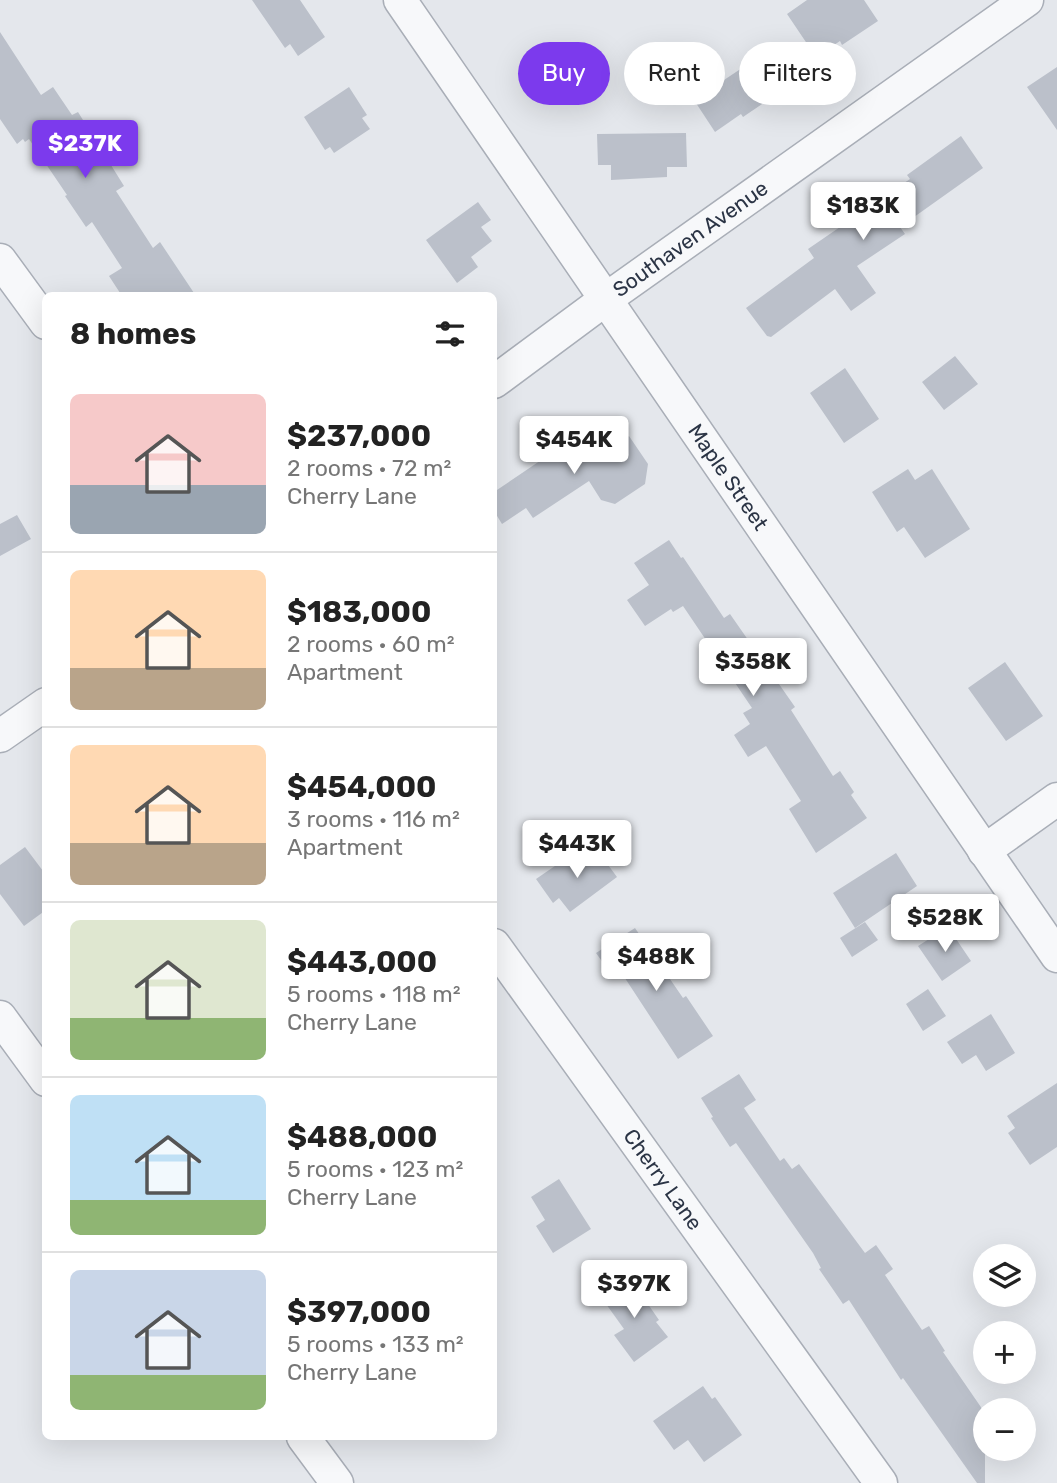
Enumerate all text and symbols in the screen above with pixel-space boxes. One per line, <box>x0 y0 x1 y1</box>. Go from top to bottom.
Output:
chip: Buy <box>518 42 610 105</box>
chip: Rent <box>624 42 725 105</box>
chip: Filters <box>739 42 856 105</box>
pin: $237K <box>36 120 134 180</box>
text: $237K <box>48 129 122 157</box>
street label: Southaven Avenue <box>608 175 772 302</box>
pin: $183K <box>814 182 912 242</box>
text: $183K <box>827 191 899 219</box>
icon: filters <box>431 315 469 353</box>
text: 8 homes <box>70 316 196 352</box>
pin: $454K <box>525 416 623 476</box>
text: $237,000 <box>287 418 431 454</box>
street label: Maple Street <box>683 419 774 535</box>
icon: home <box>126 422 210 506</box>
text: $454K <box>536 425 612 453</box>
text: 2 rooms · 72 m² <box>287 454 451 482</box>
text: Cherry Lane <box>287 482 417 510</box>
text: $183,000 <box>287 594 431 630</box>
icon: home <box>126 598 210 682</box>
text: 2 rooms · 60 m² <box>287 630 455 658</box>
pin: $358K <box>704 638 802 698</box>
text: $358K <box>715 647 791 675</box>
text: Apartment <box>287 658 403 686</box>
text: $454,000 <box>287 769 437 805</box>
icon: home <box>126 773 210 857</box>
text: 3 rooms · 116 m² <box>287 805 460 833</box>
pin: $443K <box>528 820 626 880</box>
text: $443K <box>538 829 616 857</box>
text: Apartment <box>287 833 403 861</box>
pin: $528K <box>896 894 994 954</box>
text: $528K <box>907 903 983 931</box>
pin: $488K <box>607 934 705 993</box>
text: $488K <box>617 942 695 970</box>
text: $443,000 <box>287 944 437 980</box>
icon: home <box>126 948 210 1032</box>
text: 5 rooms · 118 m² <box>287 980 461 1008</box>
text: Cherry Lane <box>287 1008 417 1036</box>
text: $488,000 <box>287 1119 437 1155</box>
icon: home <box>126 1123 210 1207</box>
street label: Cherry Lane <box>618 1124 708 1235</box>
text: 5 rooms · 123 m² <box>287 1155 463 1183</box>
text: Cherry Lane <box>287 1183 417 1211</box>
map controls <box>973 1244 1036 1461</box>
button: layers <box>973 1244 1036 1307</box>
pin: $397K <box>585 1260 683 1320</box>
text: $397K <box>597 1269 671 1297</box>
text: $397,000 <box>287 1294 431 1330</box>
icon: home <box>126 1298 210 1382</box>
button: + <box>973 1321 1036 1384</box>
text: 5 rooms · 133 m² <box>287 1330 464 1358</box>
text: Cherry Lane <box>287 1358 417 1386</box>
button: − <box>973 1398 1036 1461</box>

